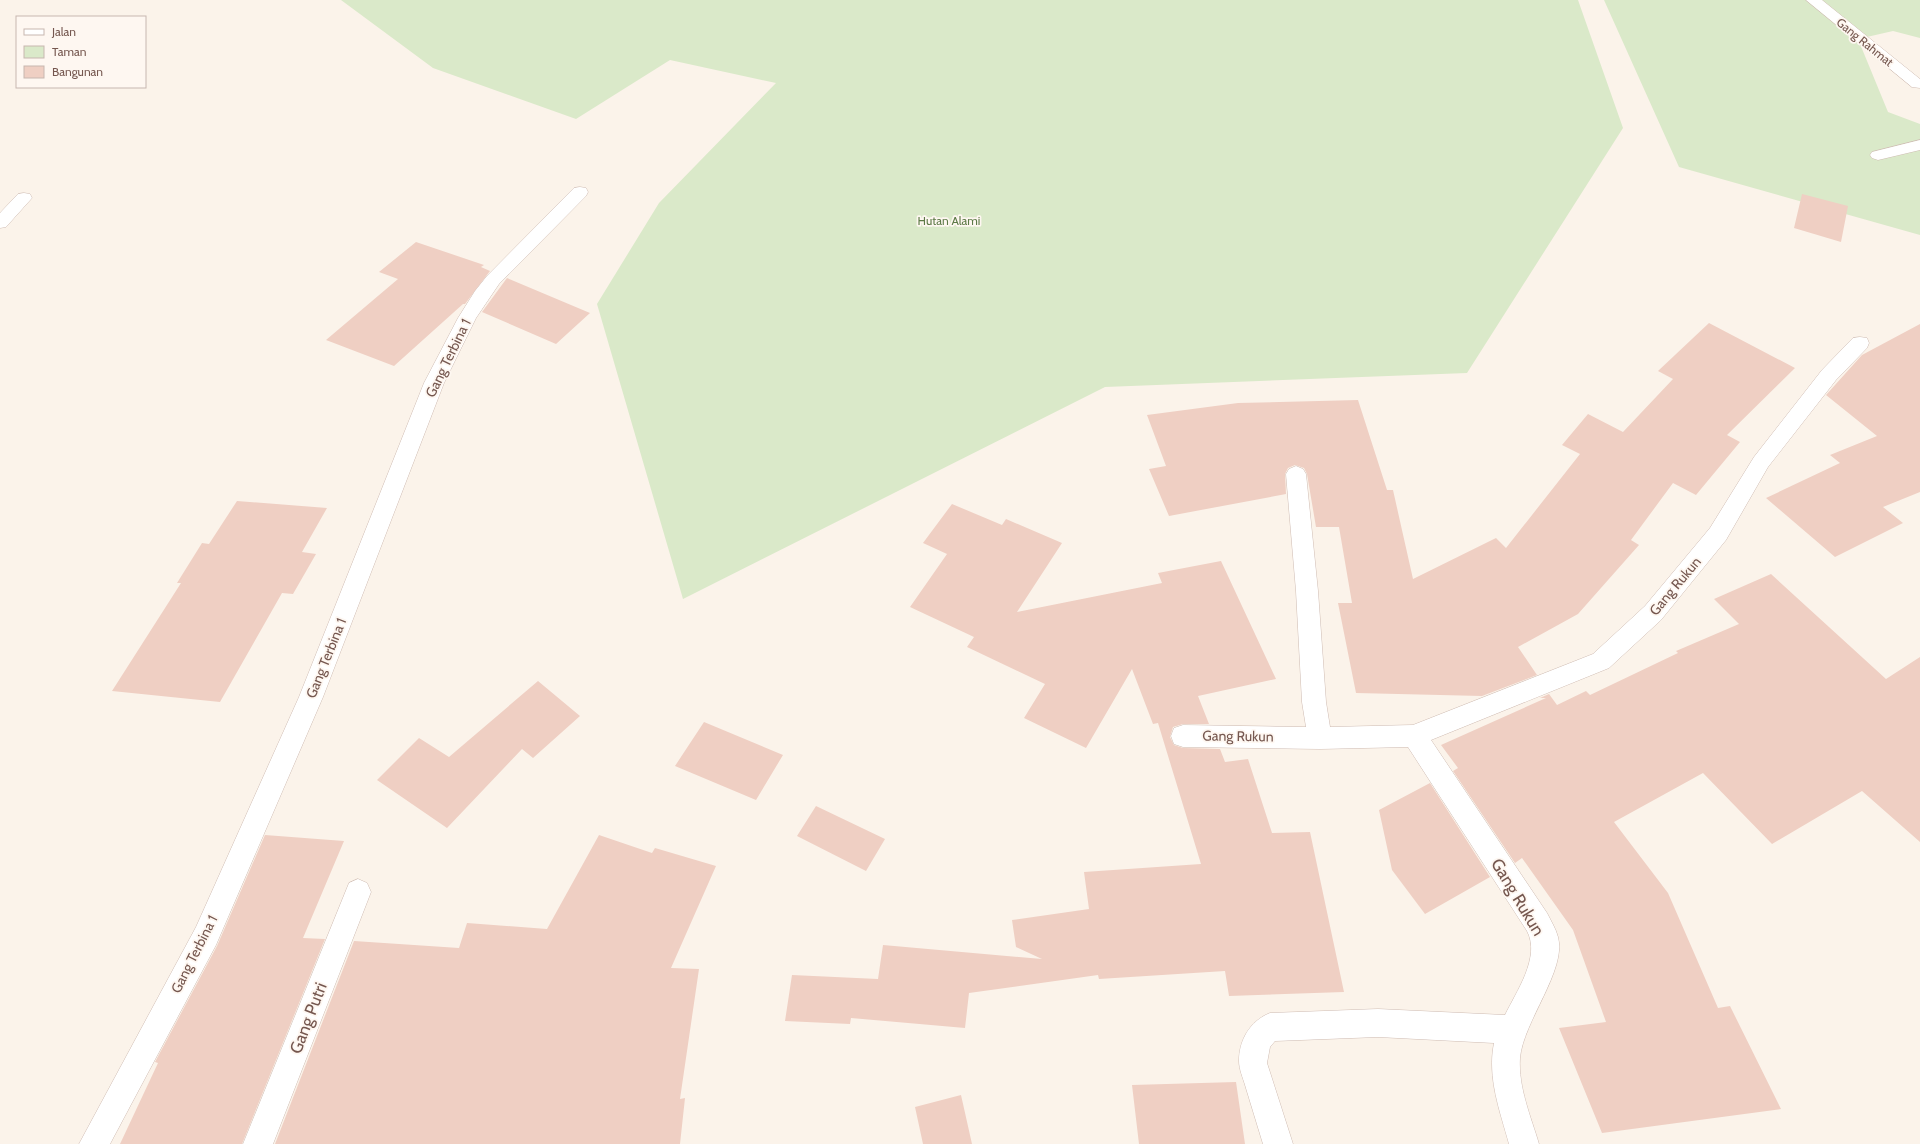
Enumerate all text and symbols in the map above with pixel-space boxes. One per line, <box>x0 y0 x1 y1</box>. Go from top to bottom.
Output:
street label: Gang Rahmat <box>1834 15 1896 69</box>
legend <box>16 16 146 88</box>
text: Jalan <box>51 24 76 39</box>
text: Taman <box>52 44 87 59</box>
text: Bangunan <box>52 64 103 79</box>
park label: Hutan Alami <box>918 213 980 228</box>
street label: Gang Terbina 1 <box>421 316 475 400</box>
street label: Gang Rukun <box>1645 553 1705 619</box>
street label: Gang Terbina 1 <box>302 615 350 701</box>
street label: Gang Rukun <box>1202 726 1274 746</box>
street label: Gang Rukun <box>1487 855 1549 939</box>
street label: Gang Terbina 1 <box>167 912 221 996</box>
street label: Gang Putri <box>285 980 331 1056</box>

